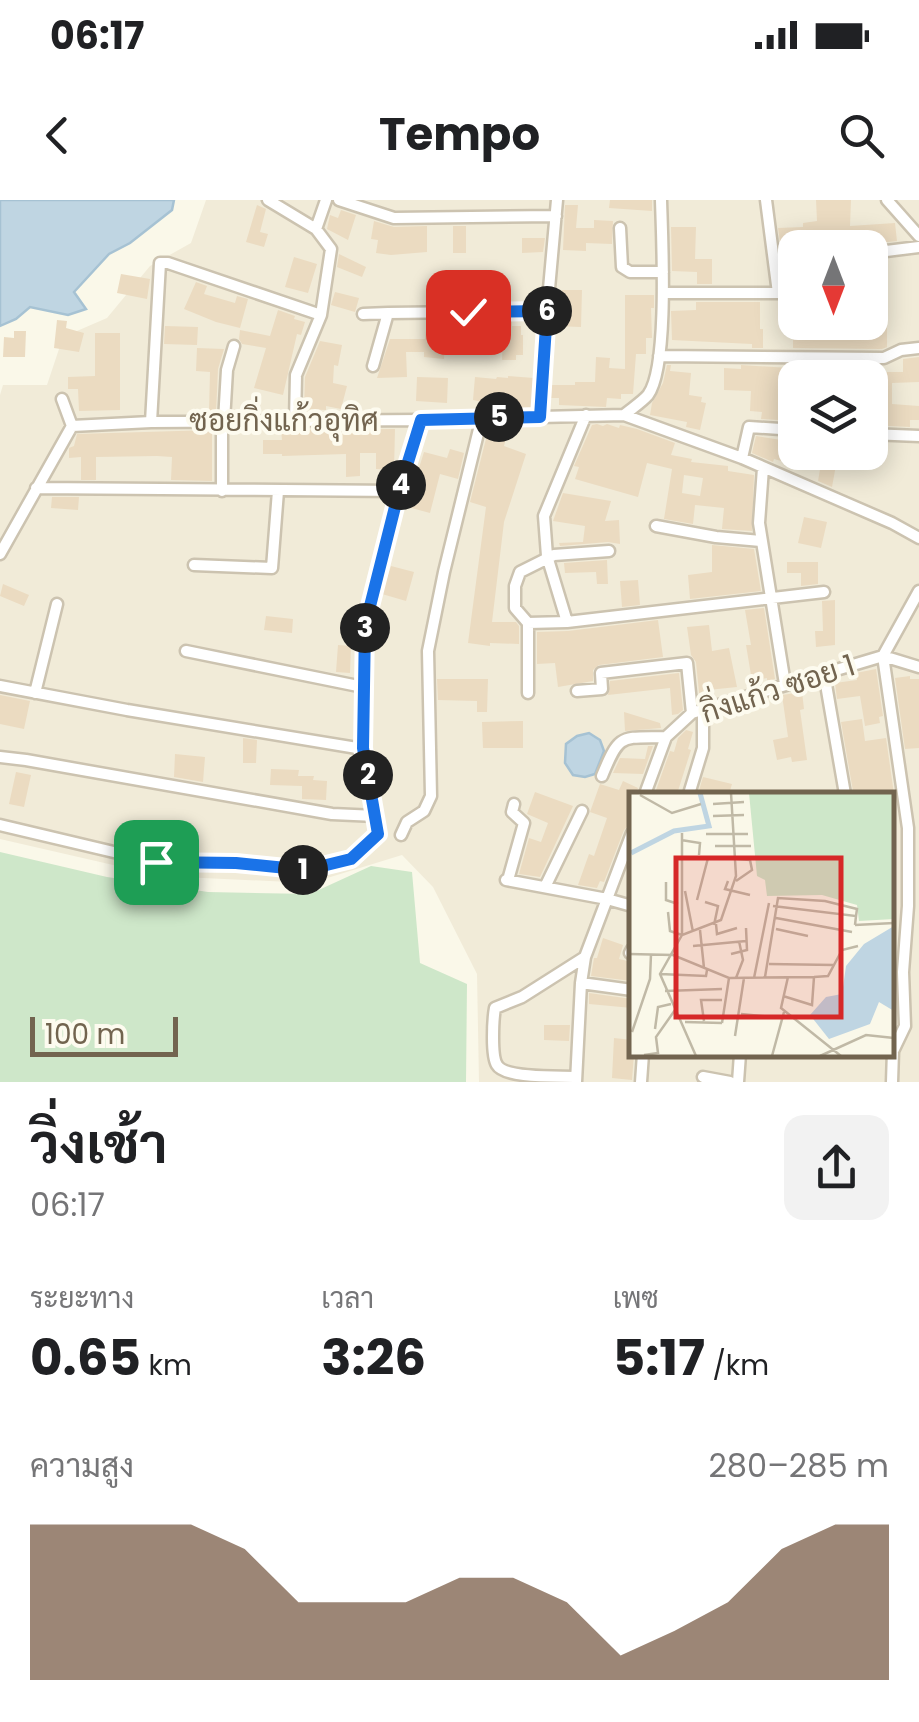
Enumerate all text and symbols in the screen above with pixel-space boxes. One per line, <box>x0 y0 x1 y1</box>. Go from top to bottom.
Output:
text: 06:17 <box>50 9 144 62</box>
text: Tempo <box>379 103 540 166</box>
icon: back <box>30 108 85 163</box>
icon: search <box>834 108 889 163</box>
north arrow <box>778 230 888 340</box>
map controls <box>778 230 888 470</box>
pin <box>426 270 511 355</box>
icon: check <box>441 285 496 340</box>
pin: 6 <box>522 286 572 336</box>
text: 6 <box>538 291 556 330</box>
button: layers <box>778 360 888 470</box>
pin: 5 <box>474 392 524 442</box>
street label: ซอยกิ่งแก้วอุทิศ <box>189 396 379 442</box>
text: 5 <box>490 397 508 436</box>
pin: 4 <box>376 460 426 510</box>
text: 4 <box>392 465 410 504</box>
pin: 3 <box>340 603 390 653</box>
text: 3 <box>357 608 373 647</box>
street label: กิ่งแก้ว ซอย 1 <box>694 641 860 734</box>
pin: 2 <box>343 750 393 800</box>
text: 2 <box>360 755 376 794</box>
inset map <box>629 792 894 1057</box>
pin <box>114 820 199 905</box>
icon: arrive <box>129 835 184 890</box>
pin: 1 <box>278 845 328 895</box>
text: 1 <box>298 850 308 889</box>
scale bar <box>30 1012 178 1056</box>
text: 100 m <box>45 1015 125 1054</box>
text: วิ่งเช้า <box>30 1105 168 1182</box>
button: share <box>784 1115 889 1220</box>
text: 06:17 <box>30 1182 105 1227</box>
text: ระยะทาง <box>30 1279 134 1318</box>
text: เวลา <box>321 1279 374 1318</box>
text: เพซ <box>613 1279 659 1318</box>
text: 0.65 <box>30 1322 141 1393</box>
text: 3:26 <box>321 1322 426 1393</box>
text: 5:17 <box>613 1322 705 1393</box>
text: km <box>141 1346 192 1385</box>
text: /km <box>705 1346 769 1385</box>
text: ความสูง <box>30 1443 134 1488</box>
text: 280–285 m <box>708 1443 889 1488</box>

